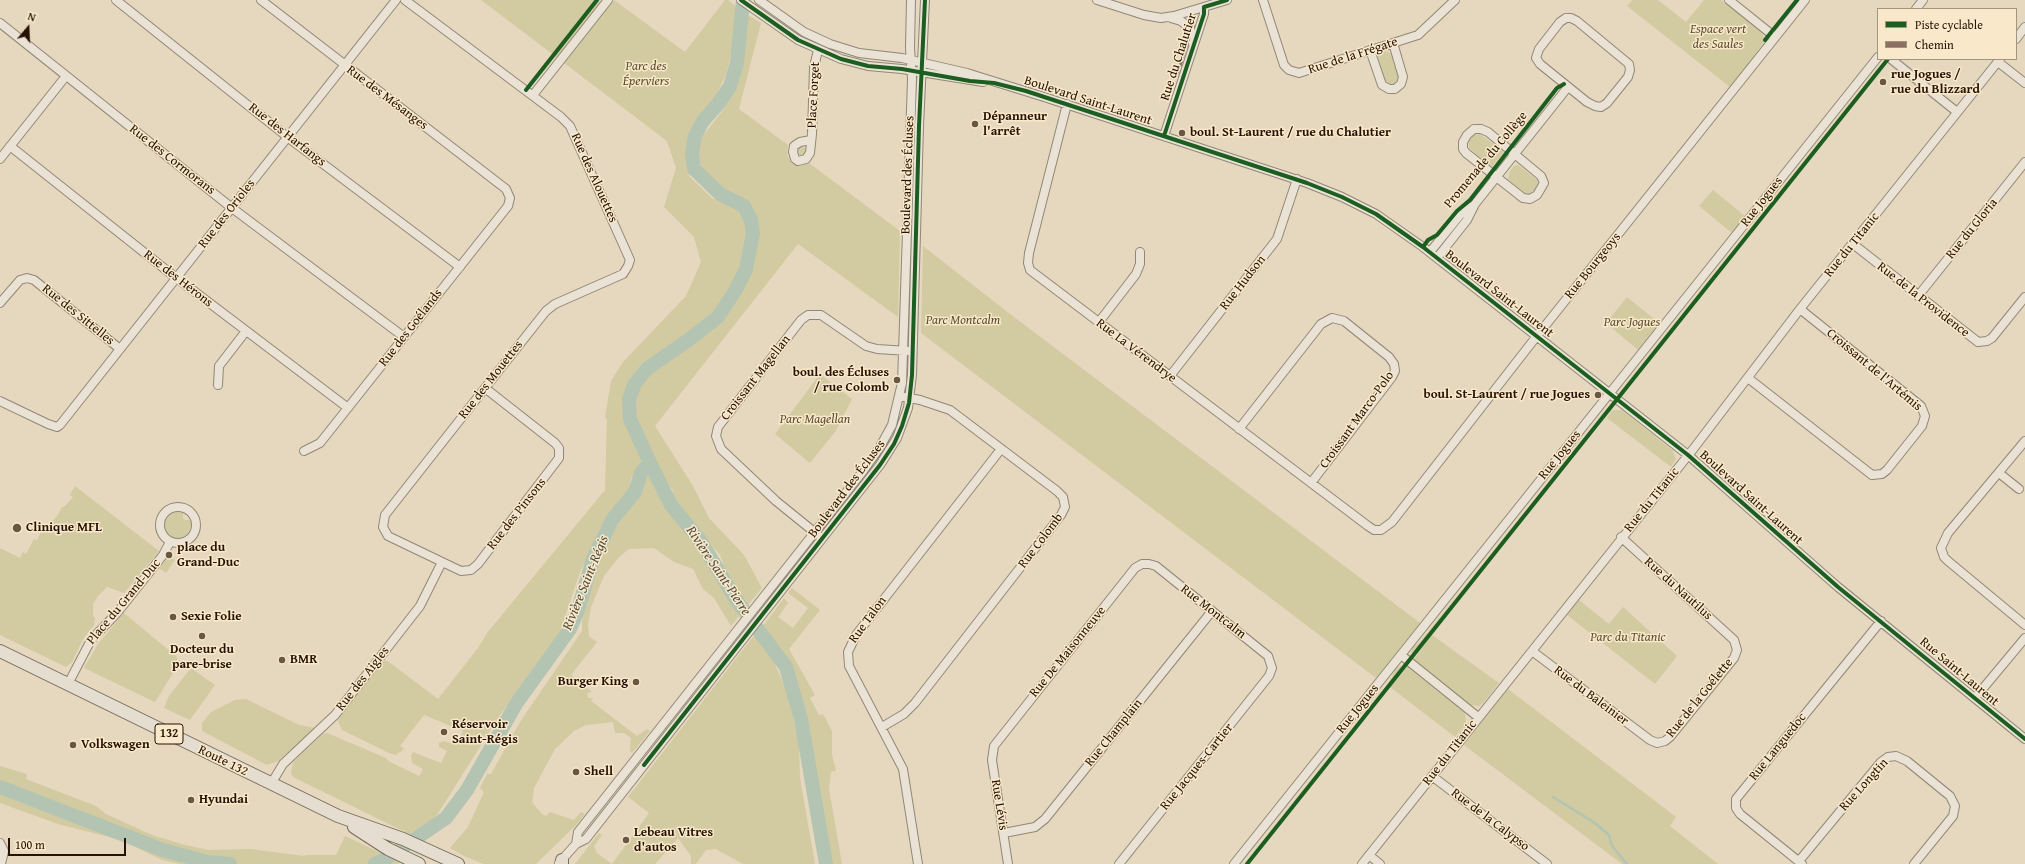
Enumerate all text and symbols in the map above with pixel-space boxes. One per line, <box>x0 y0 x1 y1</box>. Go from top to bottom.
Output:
north arrow <box>8 8 48 48</box>
text: N <box>26 8 38 25</box>
legend <box>1877 8 2017 60</box>
street label: Rue du Chalutier <box>1157 11 1201 103</box>
text: Piste cyclable <box>1915 16 1983 33</box>
park label: Espace vert des Saules <box>1690 22 1746 53</box>
street label: Rue de la Frégate <box>1306 34 1400 78</box>
text: Chemin <box>1915 36 1954 53</box>
park label: Parc des Éperviers <box>623 59 669 90</box>
street label: Place Forget <box>804 61 824 129</box>
street label: Rue des Mésanges <box>343 62 431 134</box>
place label: rue Jogues / rue du Blizzard <box>1891 67 1980 98</box>
street label: Boulevard Saint-Laurent <box>1022 73 1154 129</box>
marker: rue Jogues / rue du Blizzard <box>1878 77 1888 87</box>
street label: Rue des Harfangs <box>245 100 329 170</box>
place label: Dépanneur l'arrêt <box>983 109 1047 140</box>
street label: Promenade du Collège <box>1441 109 1531 211</box>
street label: Boulevard des Écluses <box>898 116 918 234</box>
marker: Dépanneur l'arrêt <box>970 119 980 129</box>
street label: Rue des Cormorans <box>126 122 218 198</box>
place label: boul. St-Laurent / rue du Chalutier <box>1190 125 1391 141</box>
marker: boul. St-Laurent / rue du Chalutier <box>1177 128 1187 138</box>
street label: Rue des Alouettes <box>567 131 621 225</box>
street label: Rue Jogues <box>1738 174 1786 230</box>
street label: Rue des Orioles <box>195 176 259 252</box>
street label: Rue du Gloria <box>1943 196 2001 262</box>
street label: Rue du Titanic <box>1821 210 1883 280</box>
street label: Rue Bourgeoys <box>1562 230 1624 302</box>
street label: Rue des Hérons <box>140 247 216 311</box>
street label: Boulevard Saint-Laurent <box>1442 247 1556 341</box>
street label: Rue Hudson <box>1217 253 1269 313</box>
street label: Rue de la Providence <box>1874 259 1972 341</box>
street label: Rue des Sittelles <box>39 281 117 349</box>
street label: Rue des Goélands <box>376 286 446 370</box>
park label: Parc Montcalm <box>926 313 1000 329</box>
park label: Parc Jogues <box>1604 315 1660 331</box>
street label: Rue La Vérendrye <box>1093 316 1179 386</box>
street label: Croissant de l'Artémis <box>1823 325 1925 415</box>
street label: Croissant Magellan <box>718 332 794 424</box>
street label: Rue des Mouettes <box>455 338 527 422</box>
place label: boul. des Écluses / rue Colomb <box>793 365 889 396</box>
street label: Croissant Marco-Polo <box>1316 368 1398 472</box>
marker: boul. des Écluses / rue Colomb <box>892 375 902 385</box>
place label: boul. St-Laurent / rue Jogues <box>1424 387 1590 403</box>
marker: boul. St-Laurent / rue Jogues <box>1593 390 1603 400</box>
park label: Parc Magellan <box>780 412 850 428</box>
street label: Rue Jogues <box>1535 427 1585 483</box>
street label: Boulevard des Écluses <box>805 437 889 541</box>
street label: Boulevard Saint-Laurent <box>1696 448 1806 548</box>
street label: Rue du Titanic <box>1621 465 1683 535</box>
street label: Rue des Pinsons <box>484 475 550 553</box>
street label: Rue Colomb <box>1015 510 1067 572</box>
place label: Clinique MFL <box>26 520 102 536</box>
marker: Clinique MFL <box>11 522 23 534</box>
water label: Rivière Saint-Pierre <box>682 523 754 619</box>
water label: Rivière Saint-Régis <box>559 533 613 633</box>
place label: place du Grand-Duc <box>177 540 239 571</box>
marker: place du Grand-Duc <box>164 550 174 560</box>
street label: Rue du Nautilus <box>1641 554 1715 624</box>
street label: Place du Grand-Duc <box>84 556 164 648</box>
street label: Rue Montcalm <box>1177 582 1249 642</box>
street label: Rue Talon <box>846 594 890 646</box>
street label: Rue De Maisonneuve <box>1027 603 1109 701</box>
place label: Sexie Folie <box>181 609 242 625</box>
marker: Sexie Folie <box>168 612 178 622</box>
park label: Parc du Titanic <box>1590 630 1666 646</box>
marker: Docteur du pare-brise <box>197 631 207 641</box>
street label: Rue Saint-Laurent <box>1916 634 2002 710</box>
place label: Docteur du pare-brise <box>170 642 234 673</box>
street label: Rue des Aigles <box>333 644 393 714</box>
place label: BMR <box>290 652 317 668</box>
marker: BMR <box>277 655 287 665</box>
street label: Rue de la Goélette <box>1663 655 1737 741</box>
street label: Rue du Baleinier <box>1551 663 1631 729</box>
place label: Burger King <box>558 674 628 690</box>
marker: Burger King <box>631 677 641 687</box>
street label: Rue Jogues <box>1333 681 1383 737</box>
street label: Rue Champlain <box>1082 696 1146 770</box>
street label: Rue Languedoc <box>1746 710 1810 784</box>
place label: Réservoir Saint-Régis <box>452 717 518 748</box>
street label: Rue du Titanic <box>1420 717 1480 789</box>
street label: Rue Jacques-Cartier <box>1157 720 1237 814</box>
road number: 132 <box>155 724 183 744</box>
marker: Réservoir Saint-Régis <box>439 727 449 737</box>
place label: Volkswagen <box>81 737 150 753</box>
marker: Volkswagen <box>68 740 78 750</box>
street label: Route 132 <box>196 742 250 780</box>
street label: Rue Longtin <box>1836 755 1892 815</box>
place label: Shell <box>584 764 613 780</box>
marker: Shell <box>571 767 581 777</box>
street label: Rue Lévis <box>987 778 1011 832</box>
street label: Rue de la Calypso <box>1448 785 1532 855</box>
place label: Hyundai <box>199 792 248 808</box>
marker: Hyundai <box>186 795 196 805</box>
place label: Lebeau Vitres d'autos <box>634 825 713 856</box>
scale bar <box>10 830 128 856</box>
marker: Lebeau Vitres d'autos <box>621 835 631 845</box>
text: 100 m <box>15 836 45 853</box>

